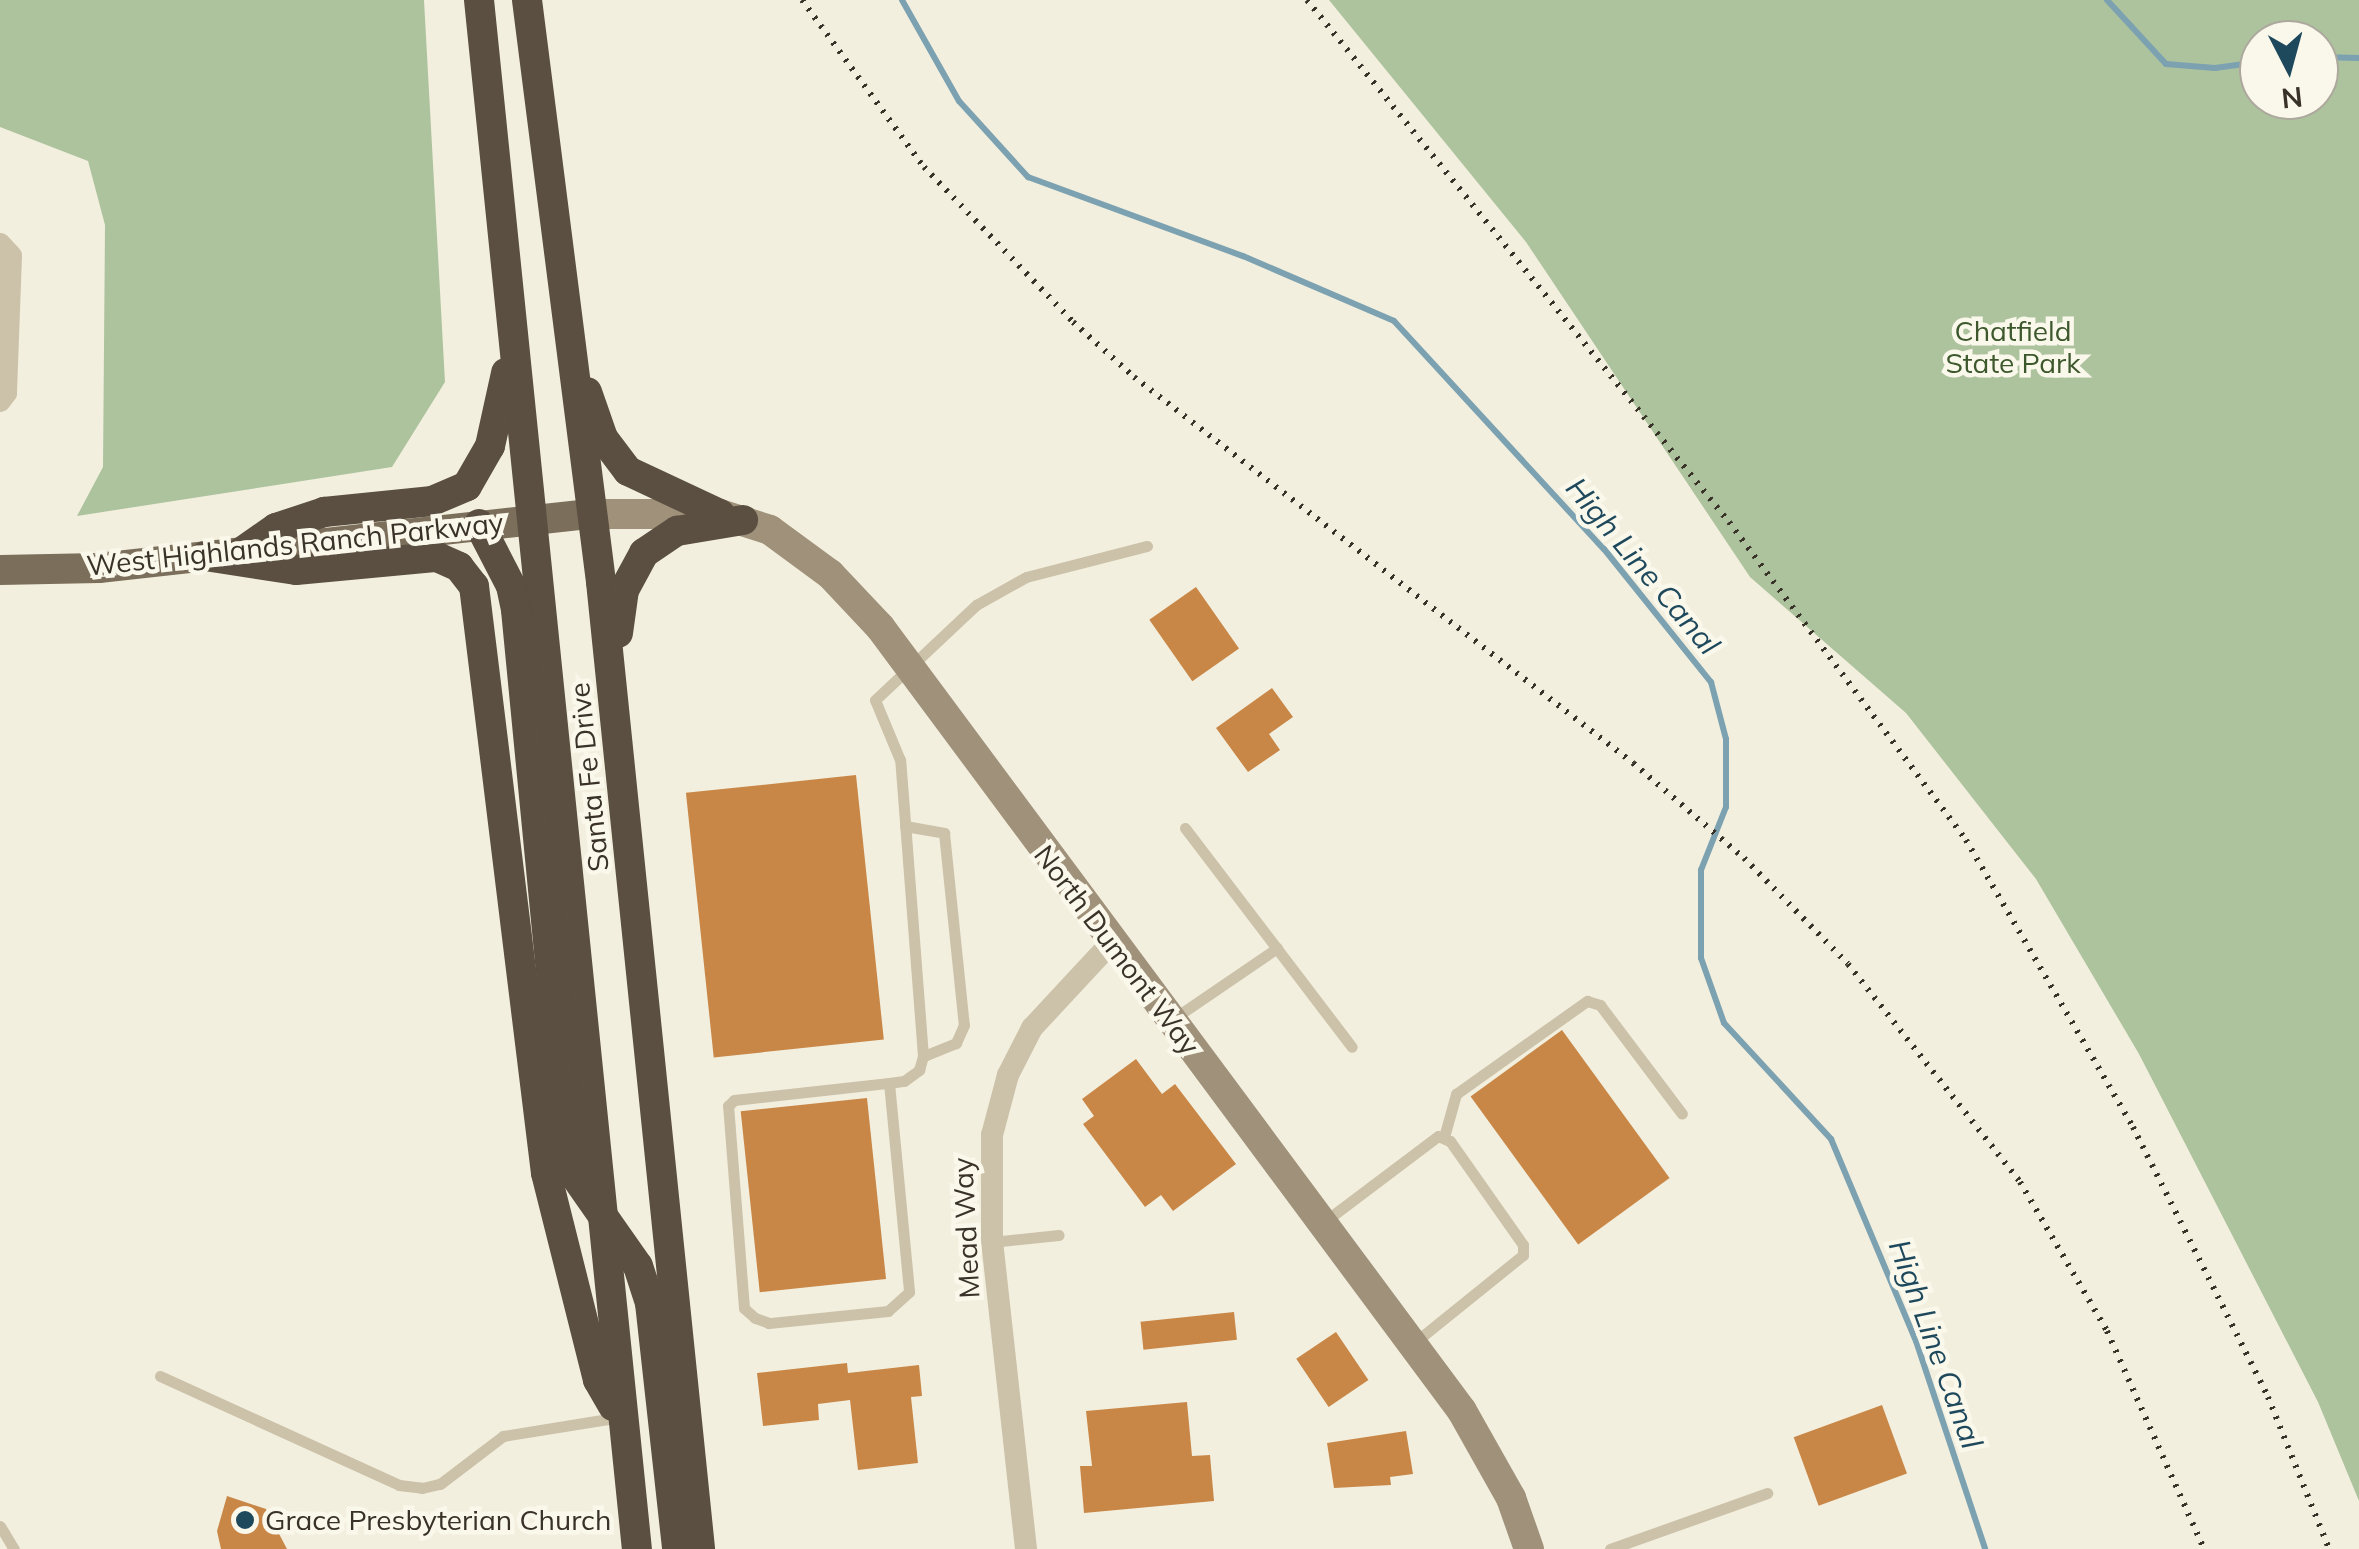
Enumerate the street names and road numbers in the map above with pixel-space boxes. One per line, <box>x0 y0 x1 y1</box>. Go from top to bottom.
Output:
street label: West Highlands Ranch Parkway <box>85 505 505 583</box>
street label: Santa Fe Drive <box>562 681 616 873</box>
street label: North Dumont Way <box>1027 839 1207 1061</box>
street label: Mead Way <box>946 1157 986 1299</box>

